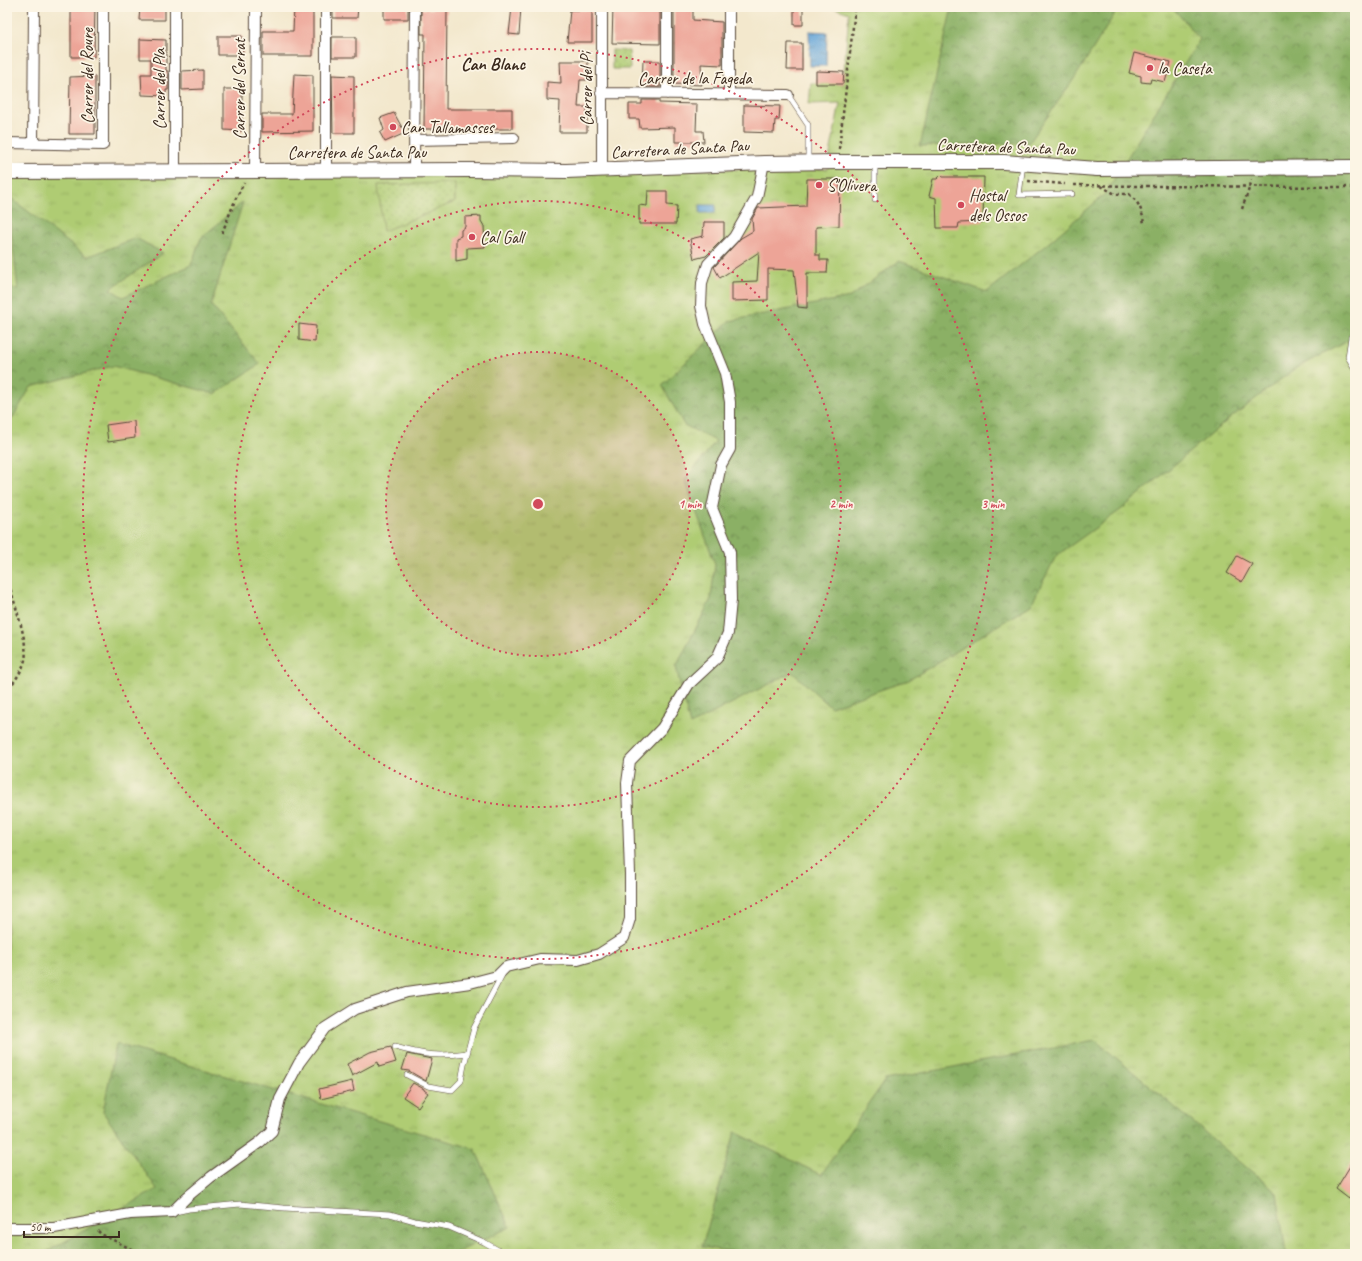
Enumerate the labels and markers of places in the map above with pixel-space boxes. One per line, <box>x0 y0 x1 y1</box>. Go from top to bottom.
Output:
place label: la Caseta <box>1158 58 1213 79</box>
marker: la Caseta <box>1145 63 1155 73</box>
place label: Can Tallamasses <box>401 117 496 138</box>
marker: Can Tallamasses <box>388 122 398 132</box>
place label: S'Olivera <box>827 175 878 196</box>
marker: S'Olivera <box>814 180 824 190</box>
place label: Hostal dels Ossos <box>969 185 1028 226</box>
marker: Hostal dels Ossos <box>956 200 966 210</box>
place label: Cal Gall <box>480 227 527 248</box>
marker: Cal Gall <box>467 232 477 242</box>
centre of rings <box>531 497 545 511</box>

